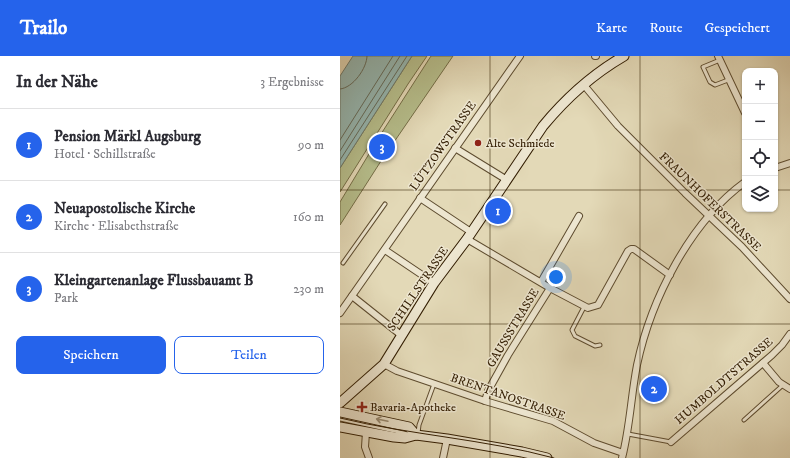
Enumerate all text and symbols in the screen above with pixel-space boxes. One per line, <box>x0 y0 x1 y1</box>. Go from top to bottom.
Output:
text: Trailo <box>20 17 67 40</box>
text: Karte <box>596 19 627 37</box>
text: Route <box>649 19 682 37</box>
text: Gespeichert <box>704 19 770 37</box>
map controls <box>742 68 778 212</box>
button: + <box>742 68 778 104</box>
text: In der Nähe <box>16 71 98 93</box>
text: 3 Ergebnisse <box>260 74 324 90</box>
street label: LÜTZOWSTRASSE <box>406 98 480 194</box>
button: − <box>742 104 778 140</box>
text: Pension Märkl Augsburg <box>54 127 201 146</box>
pin: 3 <box>369 132 395 162</box>
place label: Alte Schmiede <box>486 136 554 151</box>
text: 1 <box>27 137 31 153</box>
text: 90 m <box>298 137 324 153</box>
marker: Alte Schmiede <box>473 138 483 148</box>
button: locate <box>742 140 778 176</box>
text: Hotel · Schillstraße <box>54 146 156 162</box>
street label: FRAUNHOFERSTRASSE <box>656 149 765 255</box>
button: layers <box>742 176 778 212</box>
pin: 1 <box>485 196 511 226</box>
text: Neuapostolische Kirche <box>54 199 195 218</box>
text: 2 <box>26 209 32 225</box>
text: 160 m <box>293 209 324 225</box>
text: Kirche · Elisabethstraße <box>54 218 179 234</box>
street label: SCHILLSTRASSE <box>384 243 452 334</box>
your location <box>546 267 566 287</box>
text: Kleingartenanlage Flussbauamt B <box>54 271 253 290</box>
text: 3 <box>27 281 31 297</box>
text: 230 m <box>293 281 324 297</box>
street label: GAUSSSTRASSE <box>483 285 543 370</box>
text: Park <box>54 290 78 306</box>
street label: HUMBOLDTSTRASSE <box>672 334 776 428</box>
button: Speichern <box>16 336 166 374</box>
button: Teilen <box>174 336 324 374</box>
street label: BRENTANOSTRASSE <box>449 370 568 424</box>
pin: 2 <box>641 374 667 404</box>
place label: Bavaria-Apotheke <box>370 400 456 415</box>
marker: Bavaria-Apotheke <box>357 402 367 412</box>
one-way arrow <box>375 416 388 424</box>

